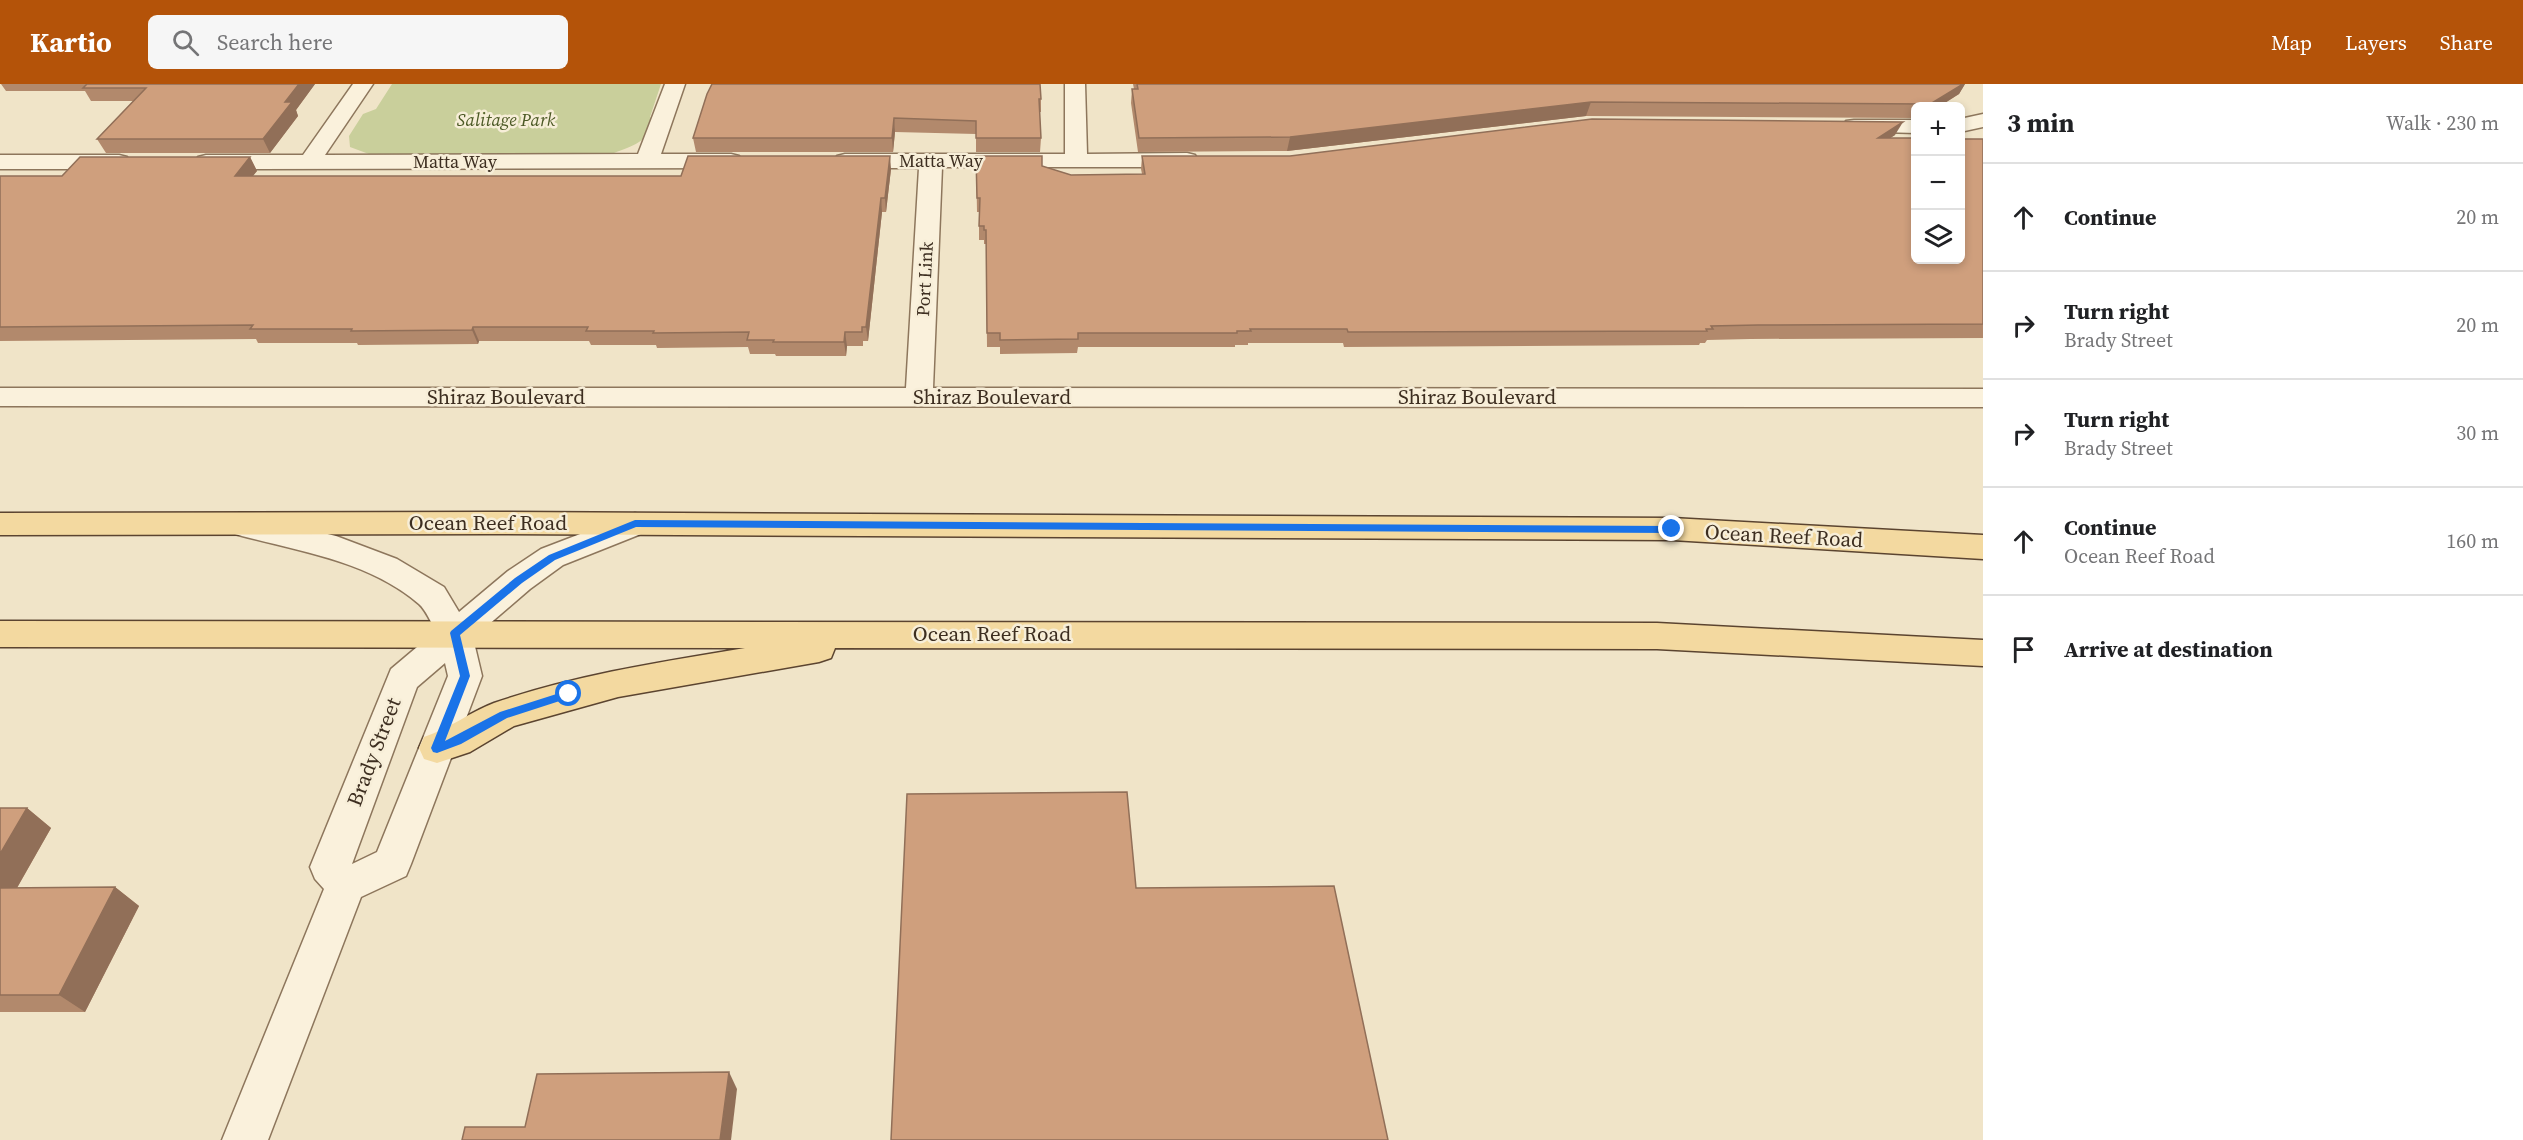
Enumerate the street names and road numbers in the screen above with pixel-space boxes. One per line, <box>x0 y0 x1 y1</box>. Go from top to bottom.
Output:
street label: Matta Way <box>899 148 984 173</box>
street label: Matta Way <box>413 149 498 174</box>
street label: Port Link <box>910 241 939 317</box>
street label: Shiraz Boulevard <box>427 382 585 411</box>
street label: Shiraz Boulevard <box>913 382 1071 411</box>
street label: Shiraz Boulevard <box>1398 382 1556 411</box>
street label: Ocean Reef Road <box>409 508 567 537</box>
street label: Ocean Reef Road <box>1704 517 1864 554</box>
street label: Ocean Reef Road <box>913 619 1071 648</box>
street label: Brady Street <box>340 693 408 810</box>

